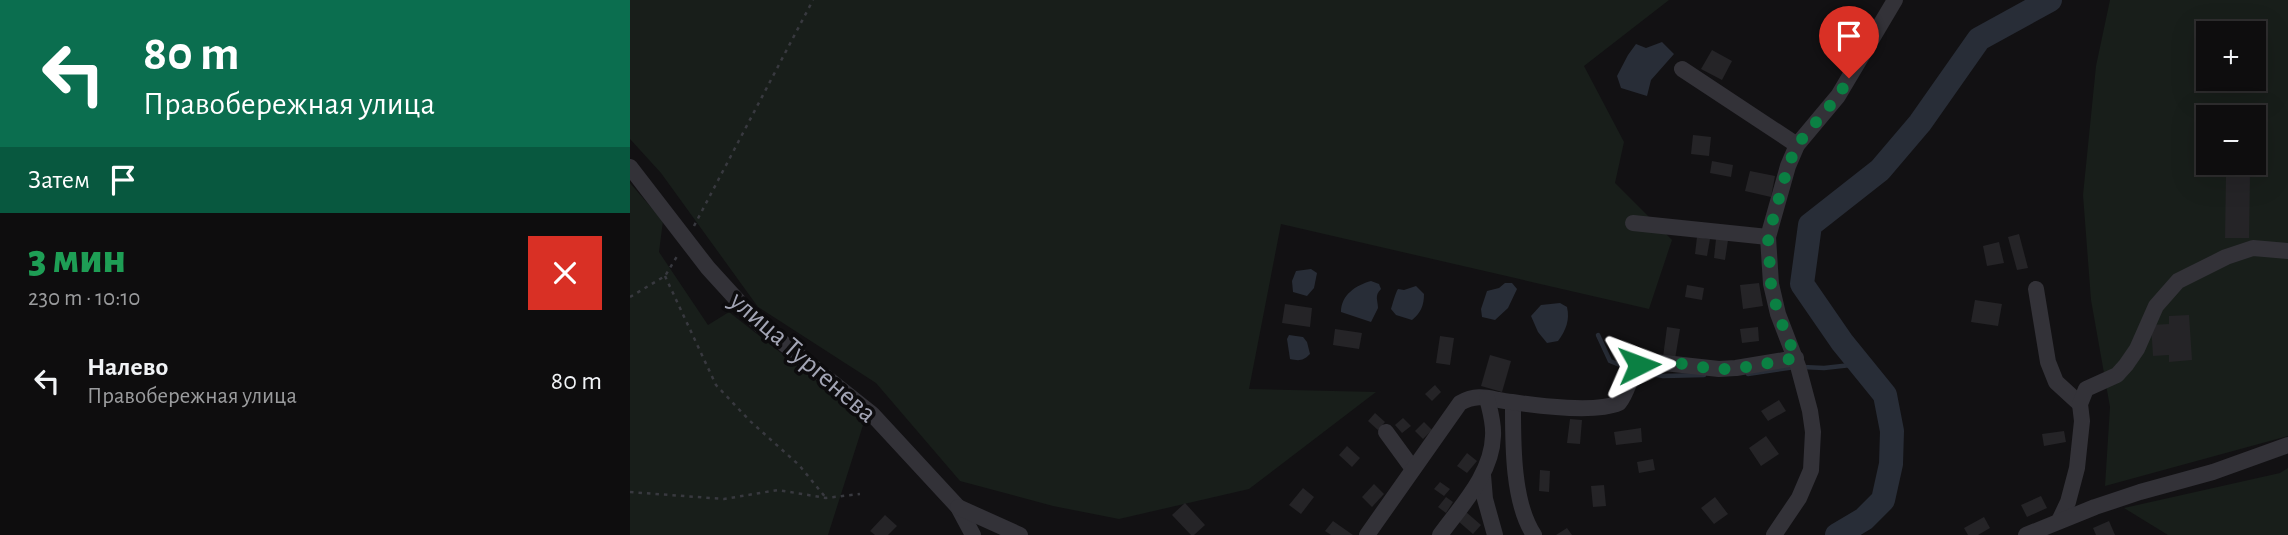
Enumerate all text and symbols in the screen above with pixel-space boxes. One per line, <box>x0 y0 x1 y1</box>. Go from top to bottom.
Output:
pin <box>1819 6 1879 78</box>
icon: arrive <box>1830 17 1868 55</box>
map controls <box>2196 21 2266 175</box>
button: + <box>2196 21 2266 91</box>
icon: left <box>28 28 119 119</box>
text: 80 m <box>143 30 240 79</box>
text: Правобережная улица <box>143 88 435 120</box>
button: − <box>2196 105 2266 175</box>
icon: arrive <box>104 161 142 199</box>
text: Затем <box>28 167 90 193</box>
button: close <box>528 236 602 310</box>
text: 3 мин <box>28 238 126 280</box>
street label: улица Тургенева <box>723 286 881 429</box>
text: 230 m · 10:10 <box>28 287 141 310</box>
position arrow <box>1602 328 1676 402</box>
text: Налево <box>87 354 168 380</box>
icon: left <box>28 362 66 400</box>
text: 80 m <box>551 368 602 394</box>
text: Правобережная улица <box>87 385 297 408</box>

